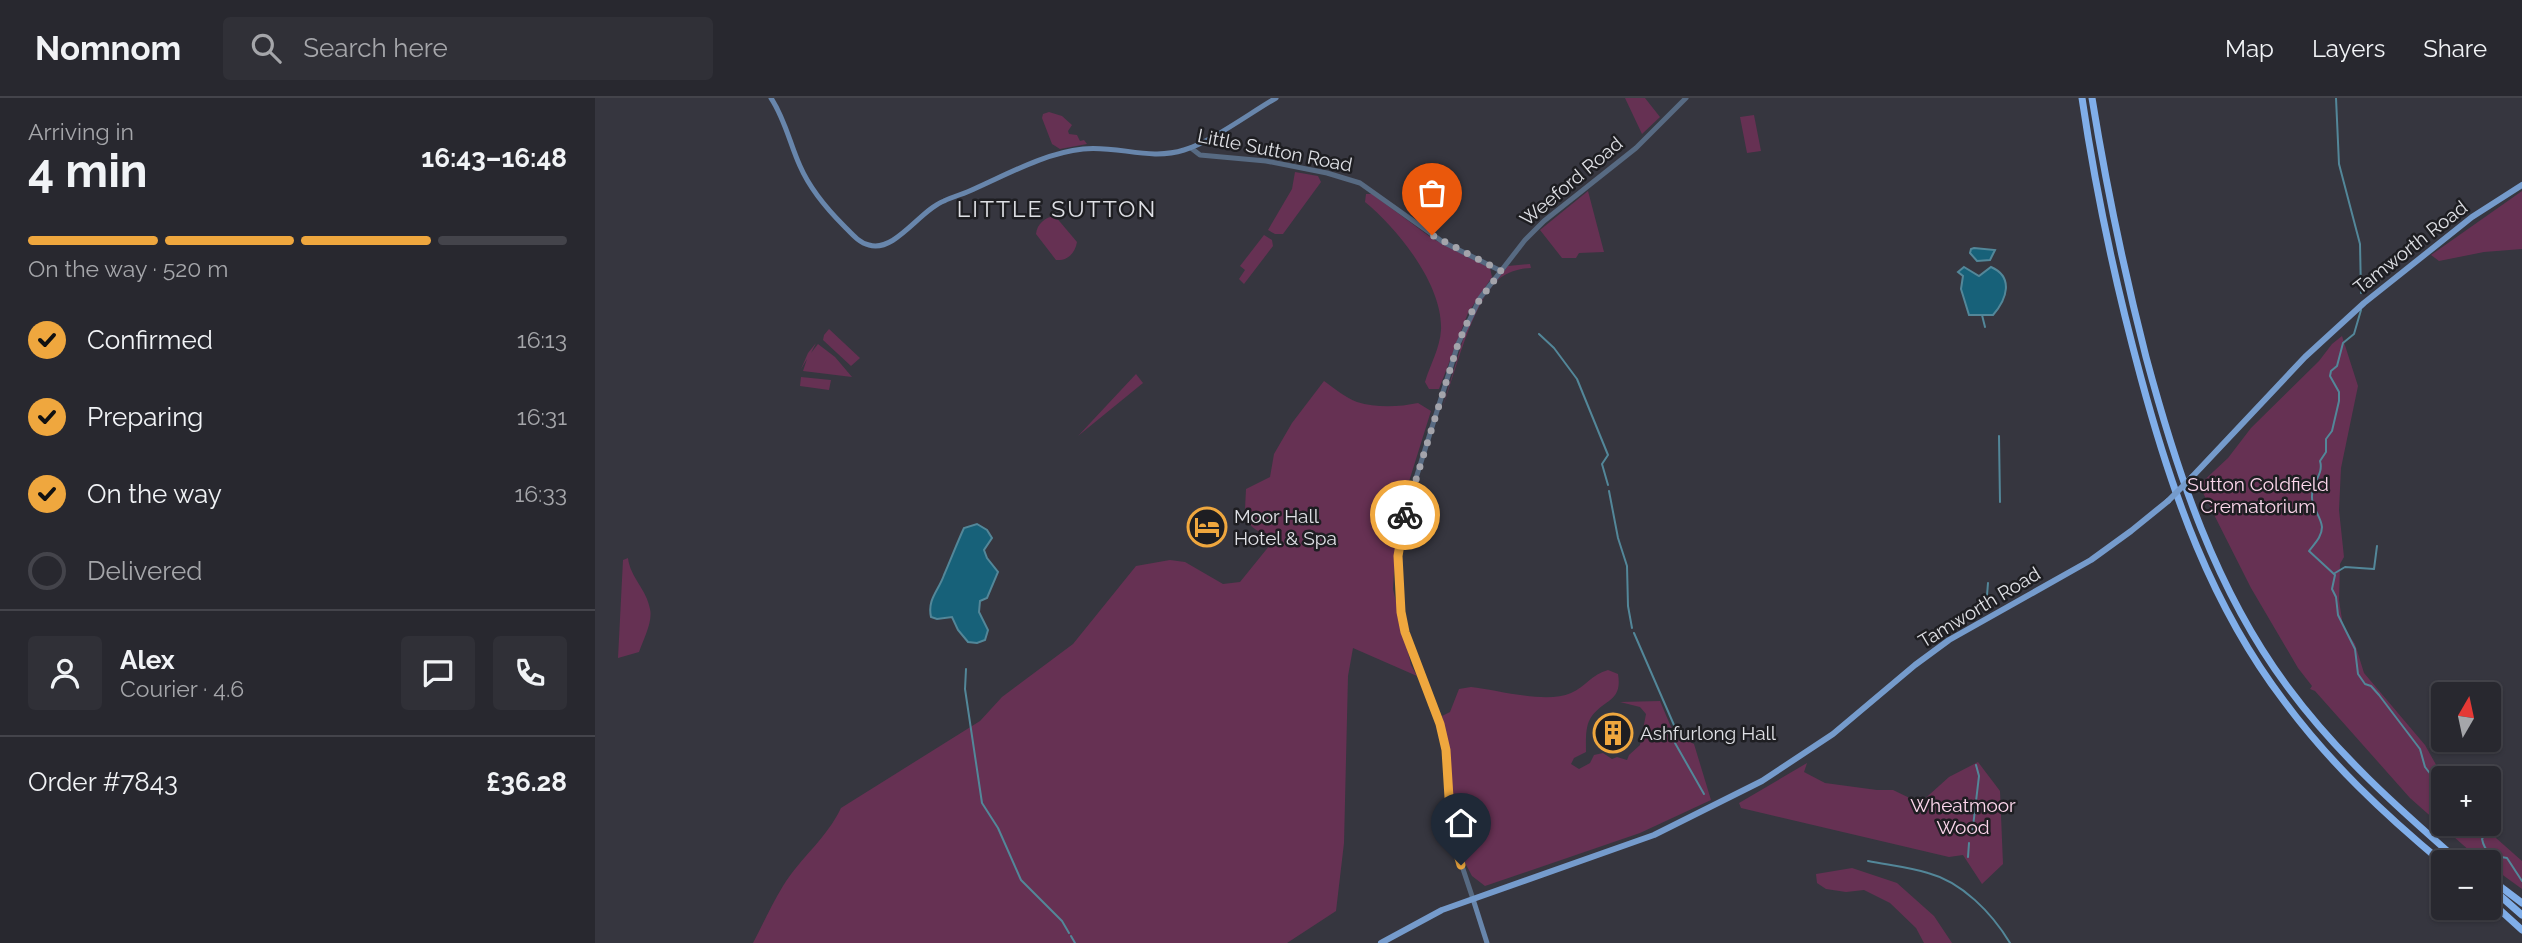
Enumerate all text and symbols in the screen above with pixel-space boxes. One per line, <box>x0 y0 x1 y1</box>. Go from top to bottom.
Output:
search box <box>223 17 713 80</box>
text: Nomnom <box>35 29 181 68</box>
icon: search <box>247 29 285 67</box>
text: Search here <box>303 33 448 63</box>
text: Map <box>2225 34 2274 63</box>
text: Layers <box>2312 34 2385 63</box>
text: Share <box>2423 34 2487 63</box>
text: Arriving in <box>28 118 134 145</box>
street label: Little Sutton Road <box>1196 124 1354 176</box>
street label: Weeford Road <box>1515 132 1627 230</box>
text: 16:43–16:48 <box>421 143 567 173</box>
text: 4 min <box>28 144 148 198</box>
pin <box>1402 163 1462 235</box>
icon: bag <box>1413 174 1451 212</box>
district label: LITTLE SUTTON <box>957 195 1157 222</box>
street label: Tamworth Road <box>2349 196 2471 298</box>
text: On the way · 520 m <box>28 255 228 282</box>
icon: check <box>28 321 66 359</box>
text: Confirmed <box>87 325 213 355</box>
text: 16:13 <box>517 326 567 353</box>
icon: check <box>28 398 66 436</box>
text: Preparing <box>87 402 203 432</box>
text: 16:31 <box>517 403 567 430</box>
park label: Sutton Coldfield Crematorium <box>2187 473 2329 517</box>
icon: check <box>28 475 66 513</box>
text: On the way <box>87 479 222 509</box>
text: 16:33 <box>514 480 567 507</box>
courier <box>1370 480 1440 550</box>
icon: bike <box>1386 496 1424 534</box>
place label: Moor Hall Hotel & Spa <box>1234 505 1337 549</box>
hotel icon: Moor Hall Hotel & Spa <box>1186 506 1228 548</box>
text: Delivered <box>87 556 202 586</box>
street label: Tamworth Road <box>1914 562 2044 652</box>
button: person <box>28 636 102 710</box>
button: chat <box>401 636 475 710</box>
button: phone <box>493 636 567 710</box>
text: Alex <box>120 645 175 675</box>
text: Courier · 4.6 <box>120 675 244 702</box>
north arrow <box>2431 682 2501 752</box>
map controls <box>2431 682 2501 920</box>
building icon: Ashfurlong Hall <box>1592 712 1634 754</box>
place label: Ashfurlong Hall <box>1640 722 1777 744</box>
button: + <box>2431 766 2501 836</box>
text: Order #7843 <box>28 767 178 797</box>
text: £36.28 <box>486 767 567 797</box>
pin <box>1431 793 1491 865</box>
park label: Wheatmoor Wood <box>1910 794 2016 838</box>
icon: home <box>1442 804 1480 842</box>
button: − <box>2431 850 2501 920</box>

